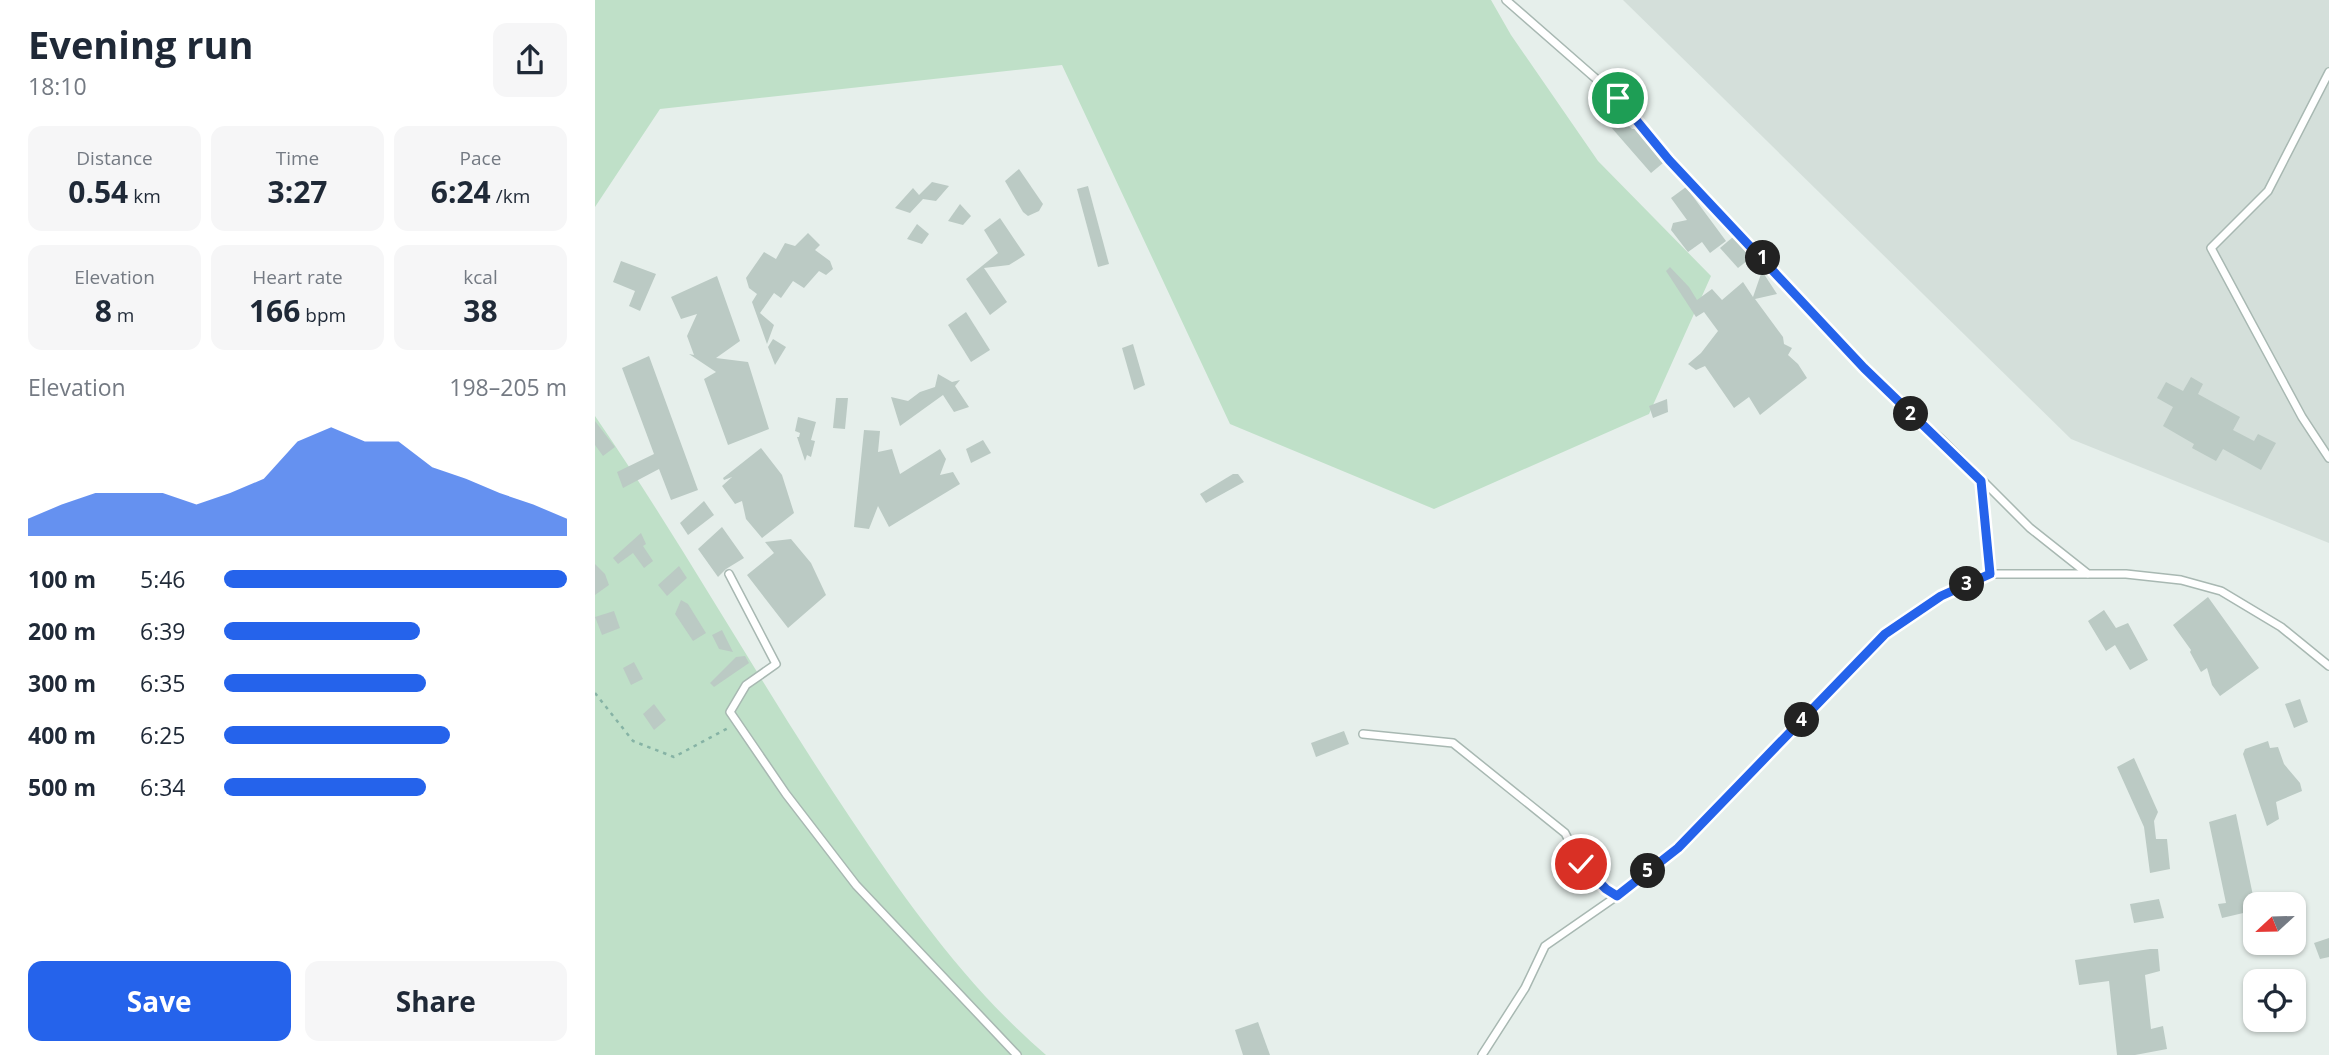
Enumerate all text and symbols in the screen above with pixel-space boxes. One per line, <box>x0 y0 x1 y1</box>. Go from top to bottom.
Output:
text: Evening run <box>28 18 253 70</box>
button: share <box>493 23 567 97</box>
pin <box>1588 68 1648 128</box>
text: 18:10 <box>28 70 87 102</box>
icon: arrive <box>1599 79 1637 117</box>
text: Distance <box>76 145 153 171</box>
text: Time <box>276 145 319 171</box>
text: Pace <box>460 145 501 171</box>
text: 0.54 <box>68 171 128 212</box>
text: 3:27 <box>267 171 328 212</box>
text: 6:24 <box>431 171 491 212</box>
text: km <box>128 183 161 209</box>
text: /km <box>491 183 530 209</box>
pin: 1 <box>1745 240 1781 276</box>
text: 1 <box>1757 244 1768 270</box>
text: Elevation <box>74 264 155 290</box>
text: Heart rate <box>252 264 343 290</box>
text: kcal <box>463 264 498 290</box>
text: 8 <box>95 290 112 331</box>
text: 166 <box>249 290 300 331</box>
text: 38 <box>463 290 498 331</box>
text: m <box>112 302 134 328</box>
text: bpm <box>300 302 346 328</box>
text: Elevation <box>28 371 126 403</box>
text: 198–205 m <box>449 371 567 403</box>
pin: 2 <box>1893 396 1929 432</box>
text: 2 <box>1905 400 1916 426</box>
text: 100 m <box>28 563 96 595</box>
text: 5:46 <box>140 563 186 595</box>
pin: 3 <box>1949 566 1985 602</box>
text: 3 <box>1961 570 1972 596</box>
text: 200 m <box>28 615 96 647</box>
text: 6:39 <box>140 615 186 647</box>
text: 300 m <box>28 667 96 699</box>
text: 6:35 <box>140 667 186 699</box>
pin: 4 <box>1785 702 1819 738</box>
text: 4 <box>1796 706 1807 732</box>
text: 400 m <box>28 719 96 751</box>
text: 6:25 <box>140 719 186 751</box>
text: 500 m <box>28 771 96 803</box>
text: 6:34 <box>140 771 186 803</box>
pin <box>1551 834 1611 894</box>
icon: check <box>1562 845 1600 883</box>
pin: 5 <box>1631 854 1665 888</box>
text: 5 <box>1642 857 1653 883</box>
north arrow <box>2243 892 2307 956</box>
map controls <box>2243 892 2306 1032</box>
button: Save <box>28 961 291 1041</box>
button: Share <box>305 961 567 1041</box>
button: locate <box>2243 969 2306 1032</box>

